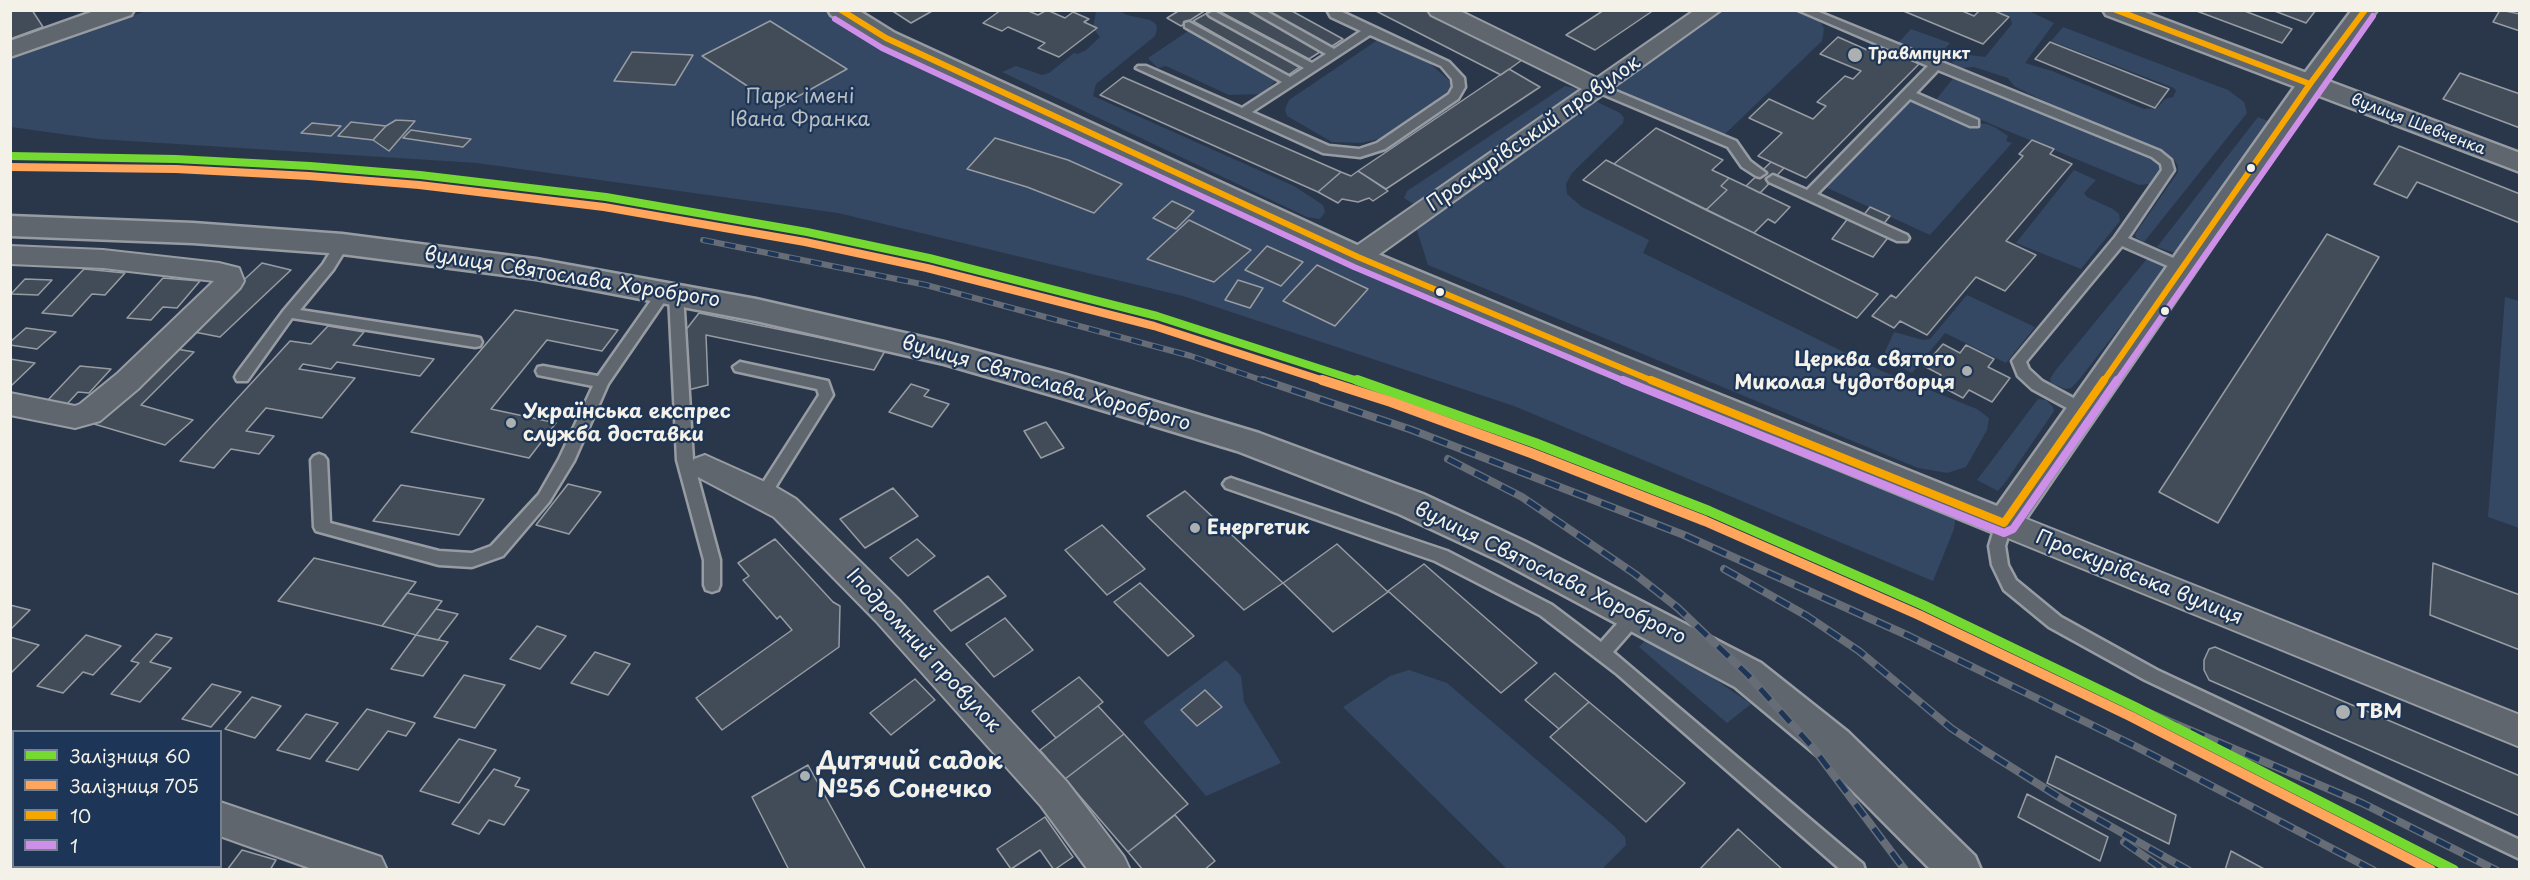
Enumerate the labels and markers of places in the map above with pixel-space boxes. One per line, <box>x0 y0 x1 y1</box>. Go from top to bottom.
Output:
place label: Травмпункт <box>1868 45 1970 65</box>
marker: Травмпункт <box>1846 46 1864 64</box>
unlabelled marker <box>2245 162 2257 174</box>
unlabelled marker <box>1434 286 1446 298</box>
unlabelled marker <box>2159 305 2171 317</box>
place label: Церква святого Миколая Чудотворця <box>1734 348 1955 395</box>
marker: Церква святого Миколая Чудотворця <box>1960 364 1974 378</box>
place label: Українська експрес служба доставки <box>523 400 731 447</box>
marker: Українська експрес служба доставки <box>504 416 518 430</box>
place label: Енергетик <box>1207 516 1310 540</box>
marker: Енергетик <box>1188 521 1202 535</box>
place label: ТВМ <box>2356 700 2402 724</box>
marker: ТВМ <box>2334 703 2352 721</box>
place label: Дитячий садок №56 Сонечко <box>817 748 1002 804</box>
marker: Дитячий садок №56 Сонечко <box>798 769 812 783</box>

